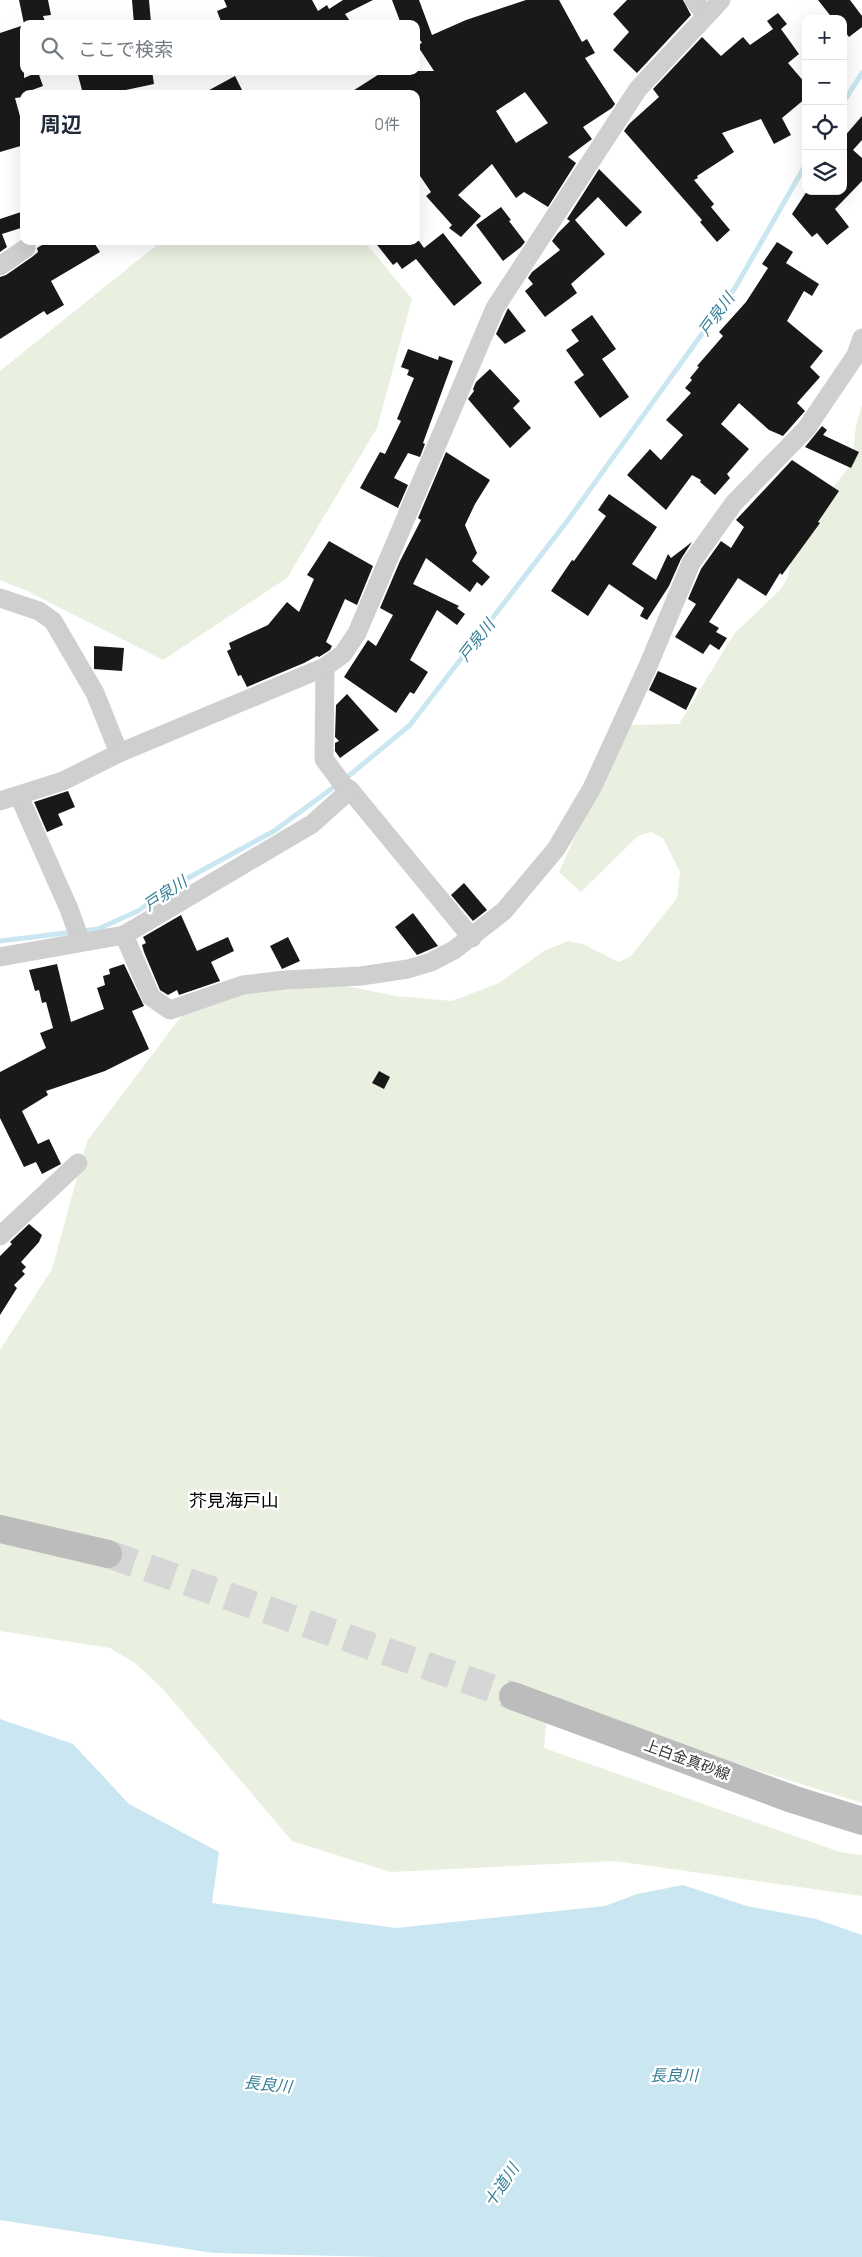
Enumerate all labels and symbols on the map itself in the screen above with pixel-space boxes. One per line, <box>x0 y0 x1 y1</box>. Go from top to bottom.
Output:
water label: 戸泉川 <box>693 287 740 340</box>
water label: 戸泉川 <box>453 613 501 666</box>
water label: 戸泉川 <box>139 869 193 916</box>
district label: 芥見海戸山 <box>189 1488 279 1512</box>
street label: 上白金真砂線 <box>641 1734 733 1785</box>
water label: 長良川 <box>650 2064 700 2086</box>
water label: 長良川 <box>243 2071 295 2098</box>
water label: 十道川 <box>478 2157 525 2211</box>

